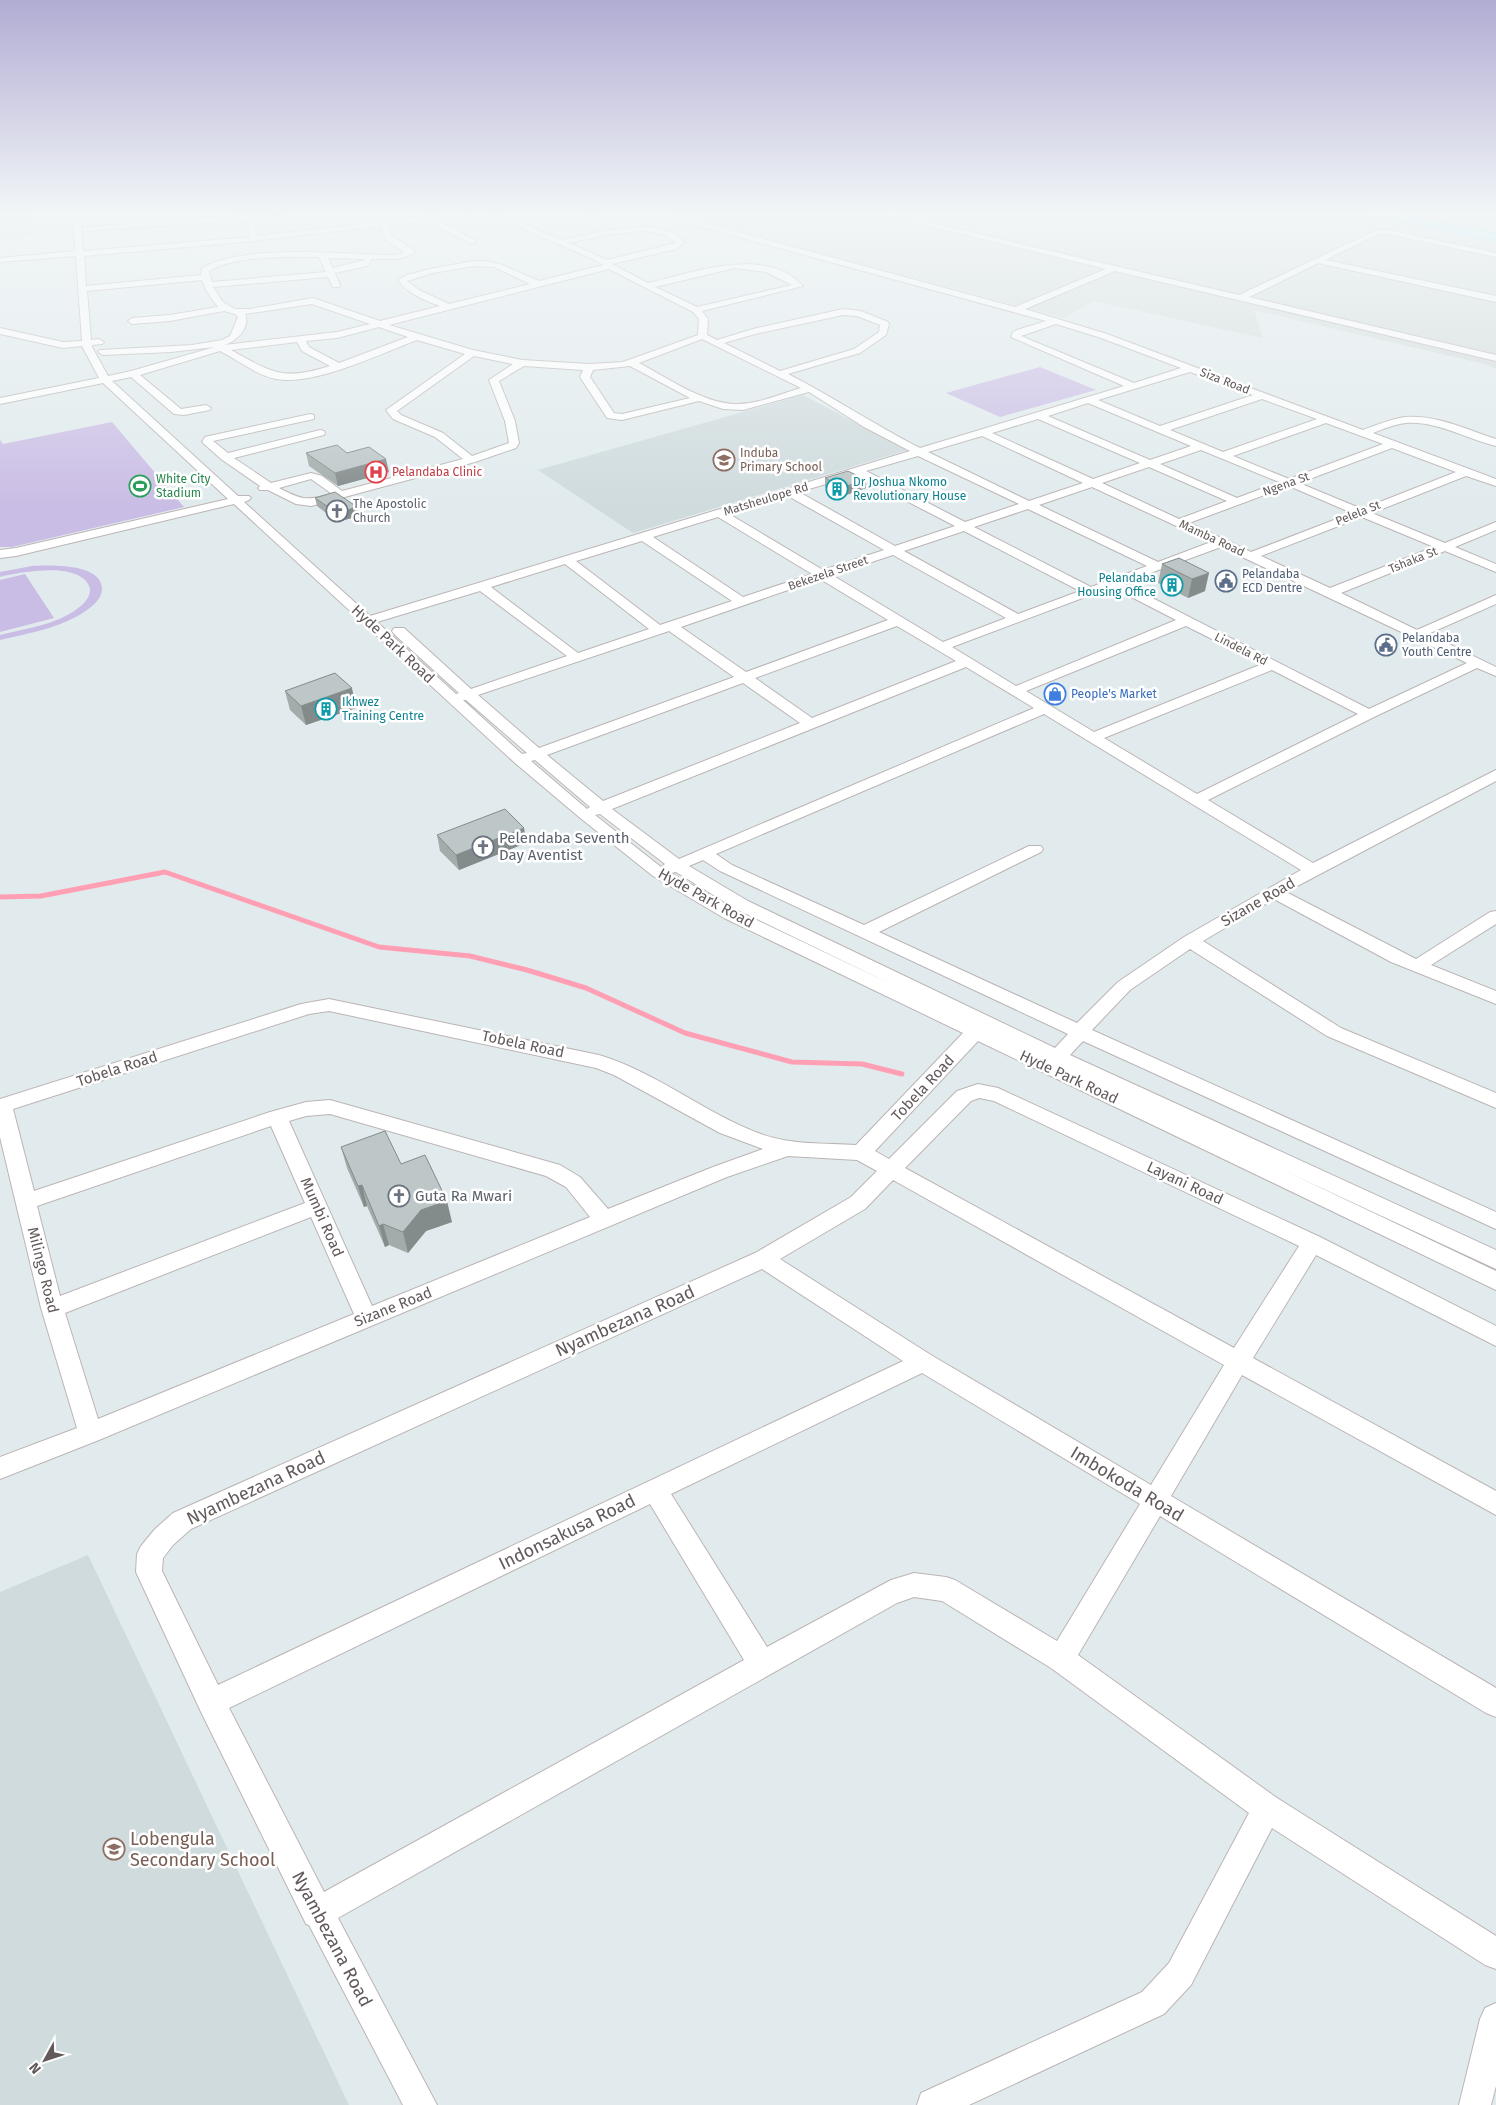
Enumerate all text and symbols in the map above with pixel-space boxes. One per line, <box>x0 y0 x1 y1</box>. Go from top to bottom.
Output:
street label: Siza Road <box>1198 365 1252 397</box>
place label: Induba Primary School <box>740 446 823 474</box>
school or university icon: Induba Primary School <box>712 448 736 472</box>
hospital icon: Pelandaba Clinic <box>364 460 388 484</box>
place label: Pelandaba Clinic <box>392 465 483 479</box>
street label: Ngena St <box>1261 469 1312 499</box>
place label: White City Stadium <box>156 472 211 500</box>
sports icon: White City Stadium <box>128 474 152 498</box>
place label: Dr Joshua Nkomo Revolutionary House <box>853 475 966 503</box>
building icon: Dr Joshua Nkomo Revolutionary House <box>825 477 849 501</box>
street label: Matsheulope Rd <box>722 479 810 519</box>
place label: The Apostolic Church <box>353 497 427 525</box>
street label: Pelela St <box>1334 497 1383 528</box>
church icon: The Apostolic Church <box>325 499 349 523</box>
street label: Mamba Road <box>1177 517 1247 559</box>
street label: Tshaka St <box>1387 544 1440 576</box>
street label: Bekezela Street <box>786 553 871 593</box>
place label: Pelandaba ECD Dentre <box>1242 567 1302 595</box>
public building icon: Pelandaba ECD Dentre <box>1214 569 1238 593</box>
place label: Pelandaba Housing Office <box>1077 571 1156 599</box>
building icon: Pelandaba Housing Office <box>1160 573 1184 597</box>
street label: Hyde Park Road <box>348 601 438 687</box>
street label: Lindela Rd <box>1212 630 1270 668</box>
place label: Pelandaba Youth Centre <box>1402 631 1472 659</box>
public building icon: Pelandaba Youth Centre <box>1374 633 1398 657</box>
shop icon: People's Market <box>1043 682 1067 706</box>
place label: People's Market <box>1071 687 1158 701</box>
place label: Ikhwez Training Centre <box>342 695 424 723</box>
building icon: Ikhwez Training Centre <box>314 697 338 721</box>
place label: Pelendaba Seventh Day Aventist <box>499 829 630 864</box>
church icon: Pelendaba Seventh Day Aventist <box>471 835 495 859</box>
street label: Hyde Park Road <box>655 864 757 932</box>
street label: Sizane Road <box>1218 874 1298 930</box>
street label: Tobela Road <box>480 1026 566 1062</box>
street label: Hyde Park Road <box>1017 1046 1121 1108</box>
street label: Tobela Road <box>74 1047 160 1091</box>
street label: Tobela Road <box>888 1051 958 1125</box>
street label: Layani Road <box>1144 1157 1226 1209</box>
street label: Mumbi Road <box>296 1175 348 1259</box>
church icon: Guta Ra Mwari <box>387 1184 411 1208</box>
place label: Guta Ra Mwari <box>415 1187 512 1205</box>
street label: Milingo Road <box>24 1225 62 1315</box>
street label: Nyambezana Road <box>552 1280 698 1362</box>
street label: Sizane Road <box>351 1283 435 1331</box>
street label: Imbokoda Road <box>1066 1442 1188 1526</box>
street label: Nyambezana Road <box>183 1446 329 1530</box>
street label: Indonsakusa Road <box>495 1489 639 1575</box>
place label: Lobengula Secondary School <box>130 1828 275 1871</box>
school or university icon: Lobengula Secondary School <box>102 1837 126 1861</box>
street label: Nyambezana Road <box>287 1867 377 2011</box>
north arrow <box>20 2035 70 2085</box>
text: N <box>26 2059 45 2077</box>

